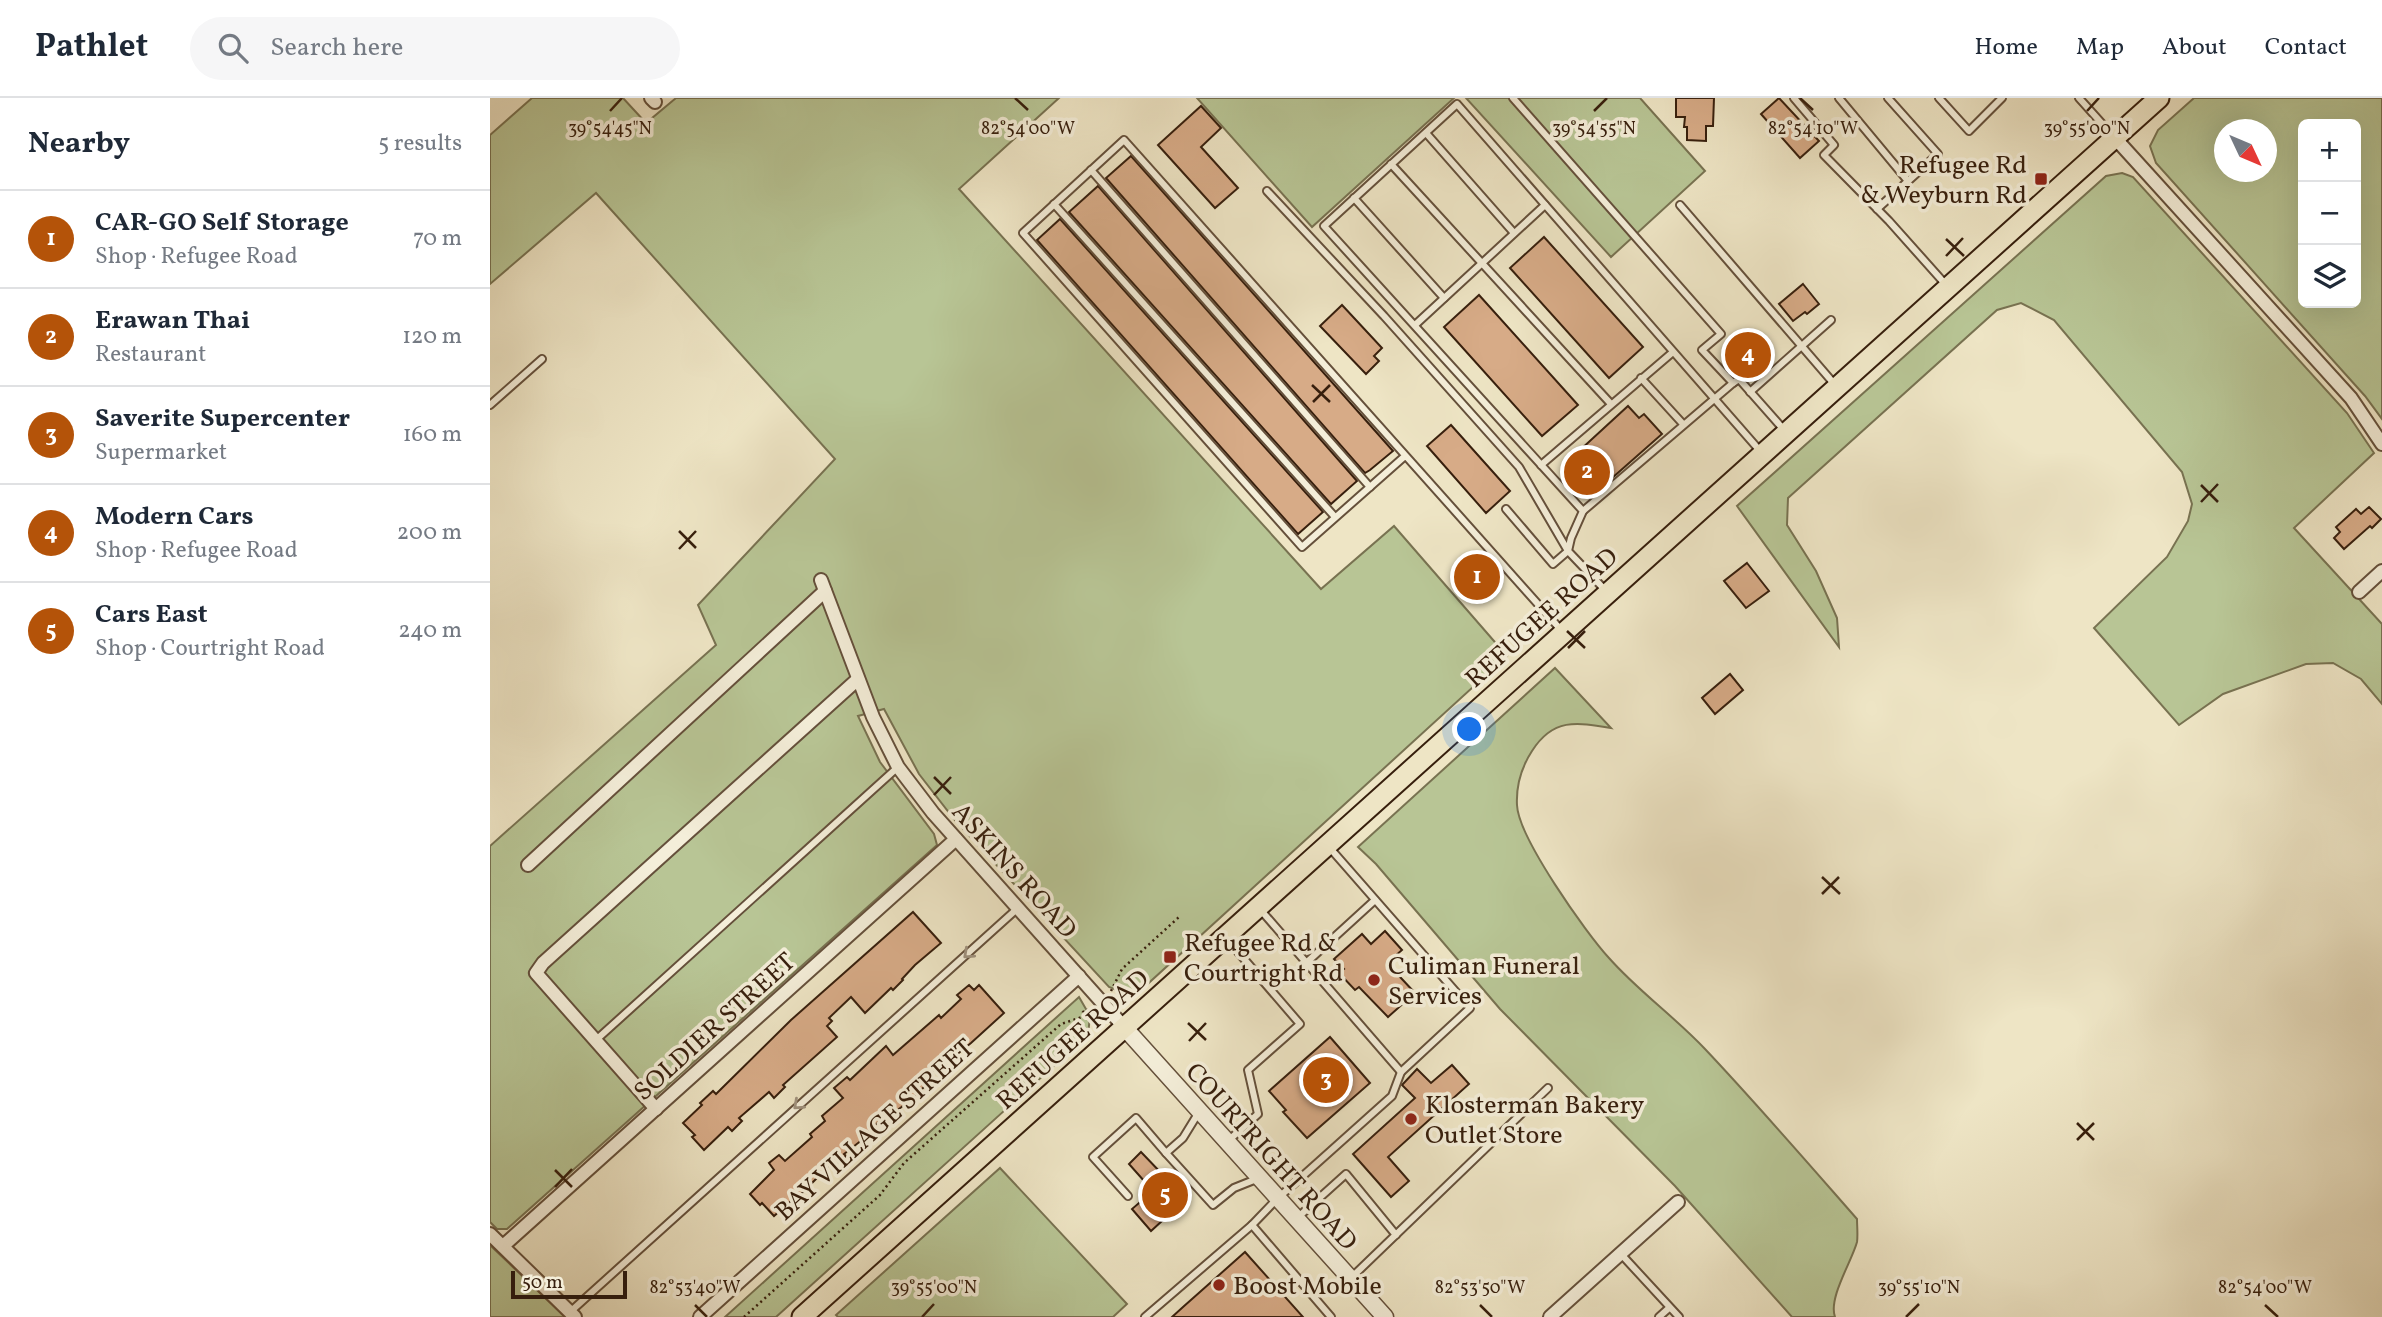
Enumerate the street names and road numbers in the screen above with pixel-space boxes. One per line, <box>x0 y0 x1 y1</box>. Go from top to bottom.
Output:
street label: REFUGEE ROAD <box>1458 540 1627 697</box>
street label: ASKINS ROAD <box>943 795 1084 947</box>
street label: SOLDIER STREET <box>627 945 804 1110</box>
street label: REFUGEE ROAD <box>989 962 1158 1119</box>
street label: BAY VILLAGE STREET <box>768 1031 983 1230</box>
street label: COURTRIGHT ROAD <box>1176 1056 1365 1259</box>

